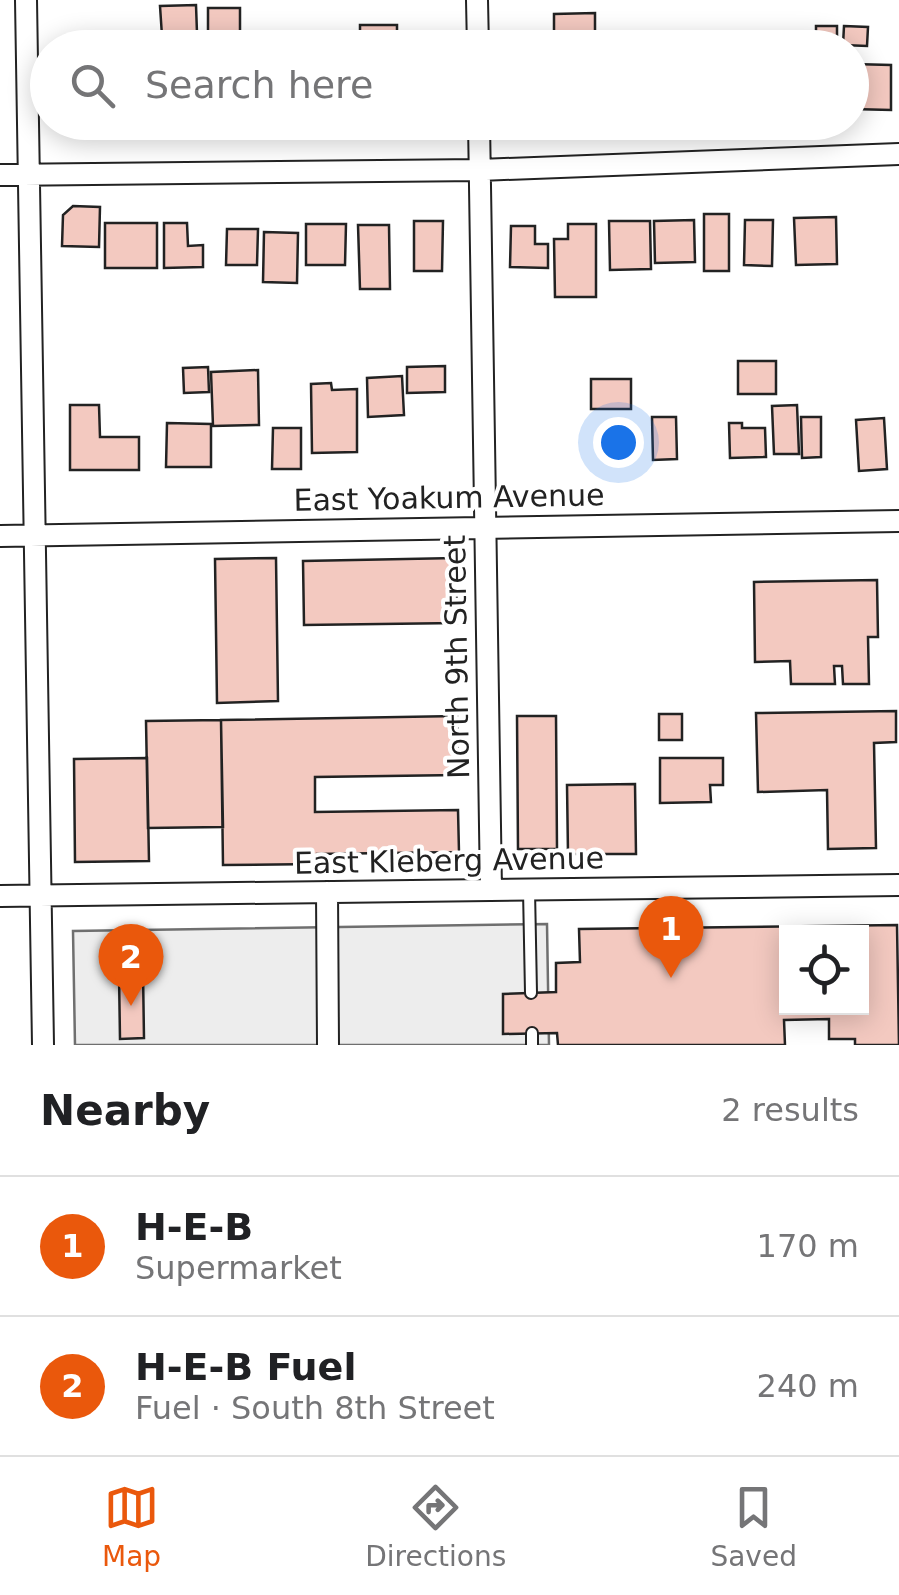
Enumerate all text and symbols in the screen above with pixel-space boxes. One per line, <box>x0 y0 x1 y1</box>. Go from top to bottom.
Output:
search box <box>30 30 869 140</box>
icon: search <box>65 58 120 113</box>
text: Search here <box>145 63 373 107</box>
your location <box>593 417 644 468</box>
street label: East Yoakum Avenue <box>293 477 605 518</box>
street label: North 9th Street <box>437 534 476 779</box>
street label: East Kleberg Avenue <box>294 840 604 881</box>
pin: 1 <box>638 896 704 978</box>
pin: 2 <box>98 924 164 1006</box>
map controls <box>779 925 869 1015</box>
button: locate <box>779 925 869 1015</box>
text: Nearby <box>40 1086 210 1135</box>
text: 2 results <box>721 1091 859 1129</box>
text: H-E-B <box>135 1205 253 1249</box>
text: 1 <box>61 1227 84 1265</box>
text: 170 m <box>757 1227 859 1265</box>
text: Supermarket <box>135 1249 342 1287</box>
text: H-E-B Fuel <box>135 1345 356 1389</box>
text: 2 <box>61 1367 84 1405</box>
text: 240 m <box>757 1367 859 1405</box>
text: Fuel · South 8th Street <box>135 1389 495 1427</box>
tab: Map <box>102 1480 161 1573</box>
tab: Directions <box>365 1480 506 1573</box>
tab: Saved <box>710 1480 797 1573</box>

